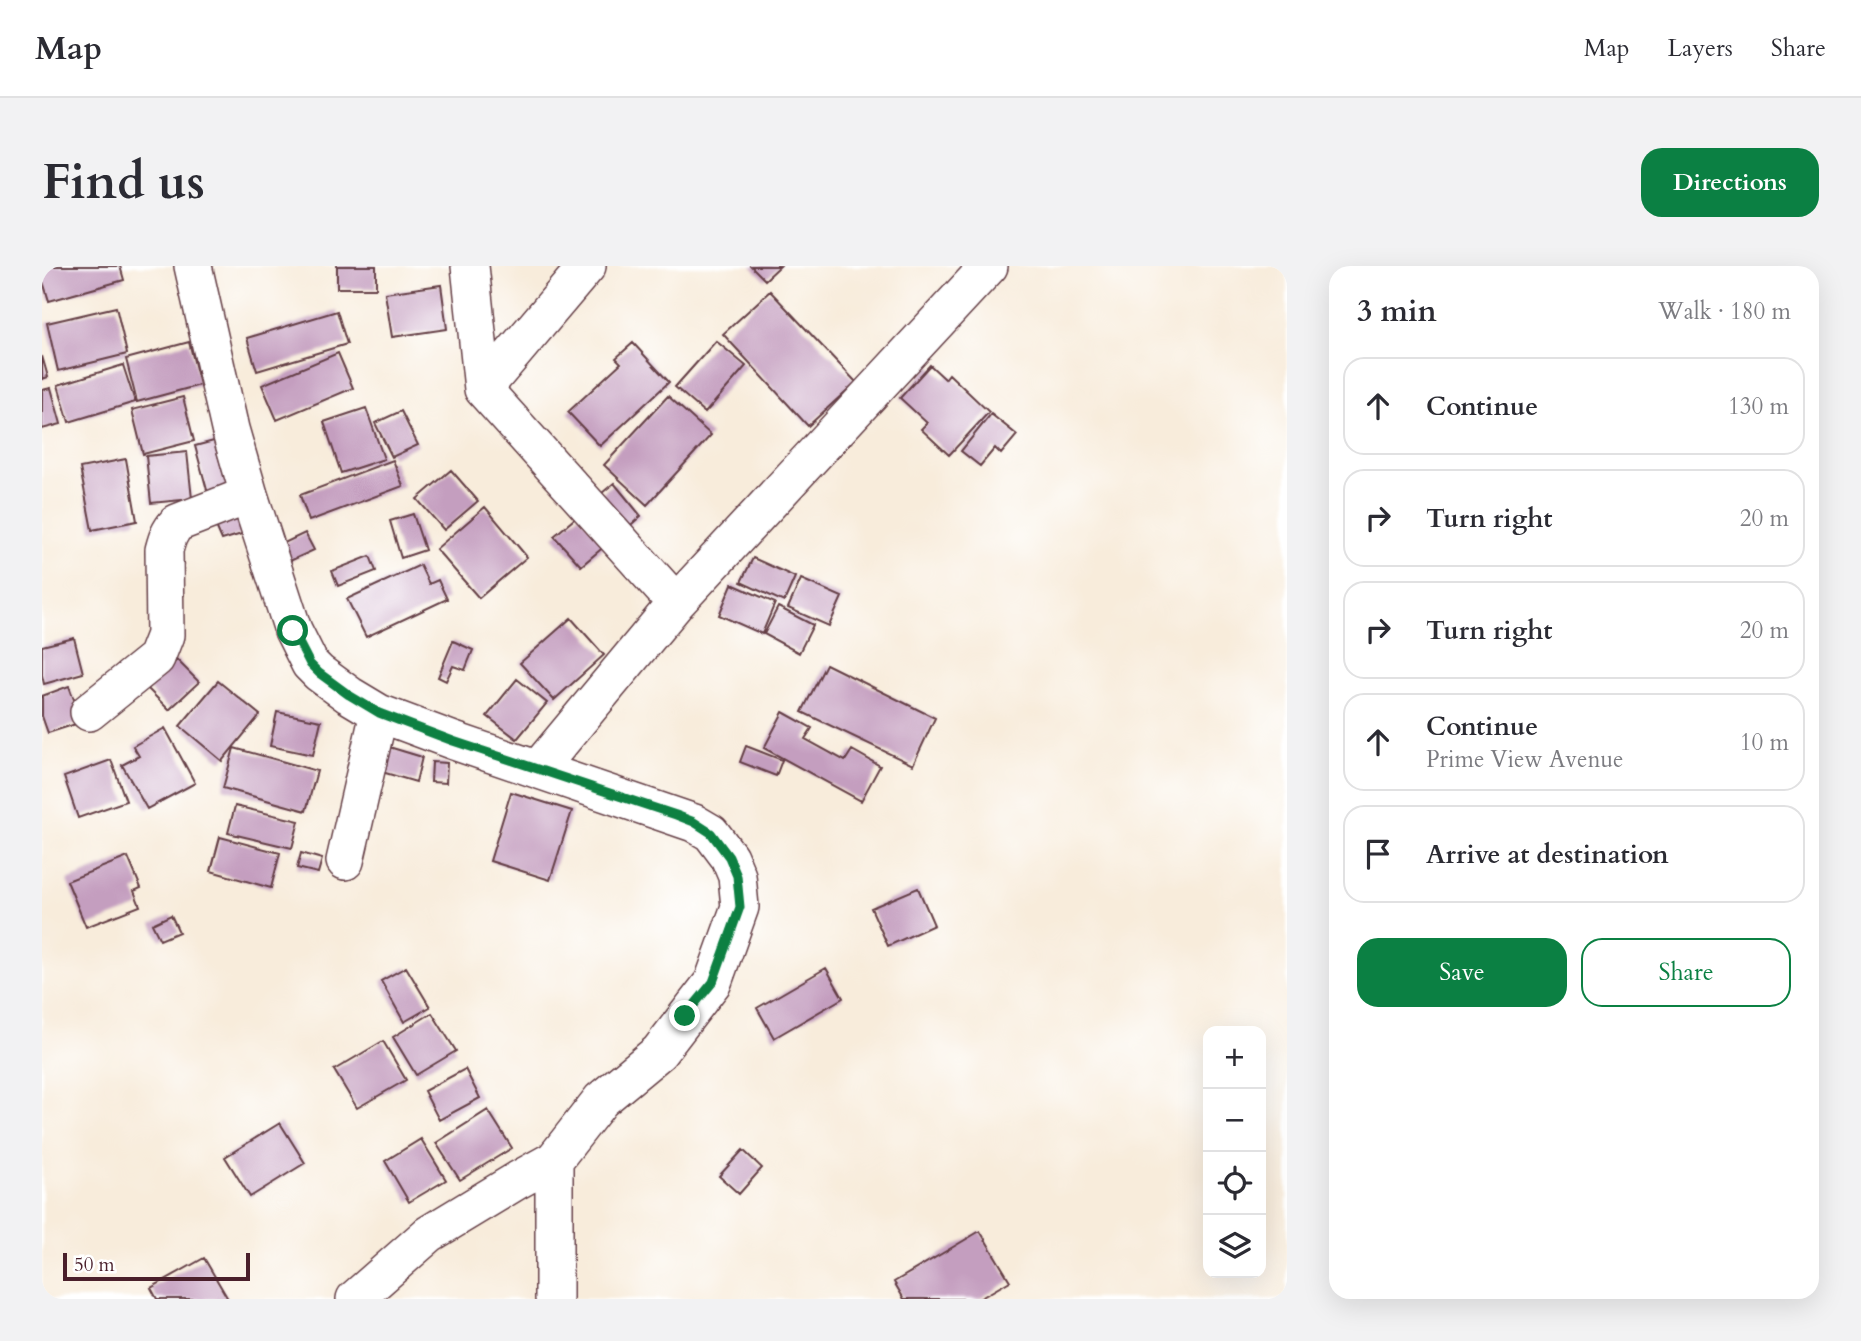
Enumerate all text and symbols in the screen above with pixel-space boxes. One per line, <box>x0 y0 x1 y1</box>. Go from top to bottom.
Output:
text: Map <box>35 26 102 71</box>
text: Map <box>1584 32 1630 65</box>
text: Layers <box>1668 32 1733 65</box>
text: Share <box>1771 32 1826 65</box>
button: Directions <box>1641 148 1819 217</box>
text: Find us <box>42 149 205 216</box>
text: 3 min <box>1357 291 1437 332</box>
text: Walk · 180 m <box>1658 296 1791 327</box>
icon: ahead <box>1359 387 1397 425</box>
text: Continue <box>1426 389 1538 424</box>
text: 130 m <box>1728 391 1789 422</box>
icon: right <box>1359 499 1397 537</box>
text: Turn right <box>1426 501 1553 536</box>
text: 20 m <box>1740 503 1789 534</box>
icon: right <box>1359 611 1397 649</box>
text: Turn right <box>1426 613 1553 648</box>
route start <box>277 615 308 646</box>
text: 20 m <box>1740 615 1789 646</box>
text: Continue <box>1426 709 1538 744</box>
icon: ahead <box>1359 723 1397 761</box>
text: 10 m <box>1740 727 1789 758</box>
text: Prime View Avenue <box>1426 744 1624 775</box>
icon: arrive <box>1359 835 1397 873</box>
text: Arrive at destination <box>1426 837 1669 872</box>
button: Save <box>1357 938 1567 1007</box>
button: Share <box>1581 938 1791 1007</box>
route end <box>669 1000 700 1031</box>
map controls <box>1203 1026 1266 1278</box>
button: + <box>1203 1026 1266 1089</box>
button: − <box>1203 1089 1266 1152</box>
button: locate <box>1203 1152 1266 1215</box>
button: layers <box>1203 1215 1266 1278</box>
scale bar <box>63 1250 250 1282</box>
text: 50 m <box>74 1252 115 1278</box>

